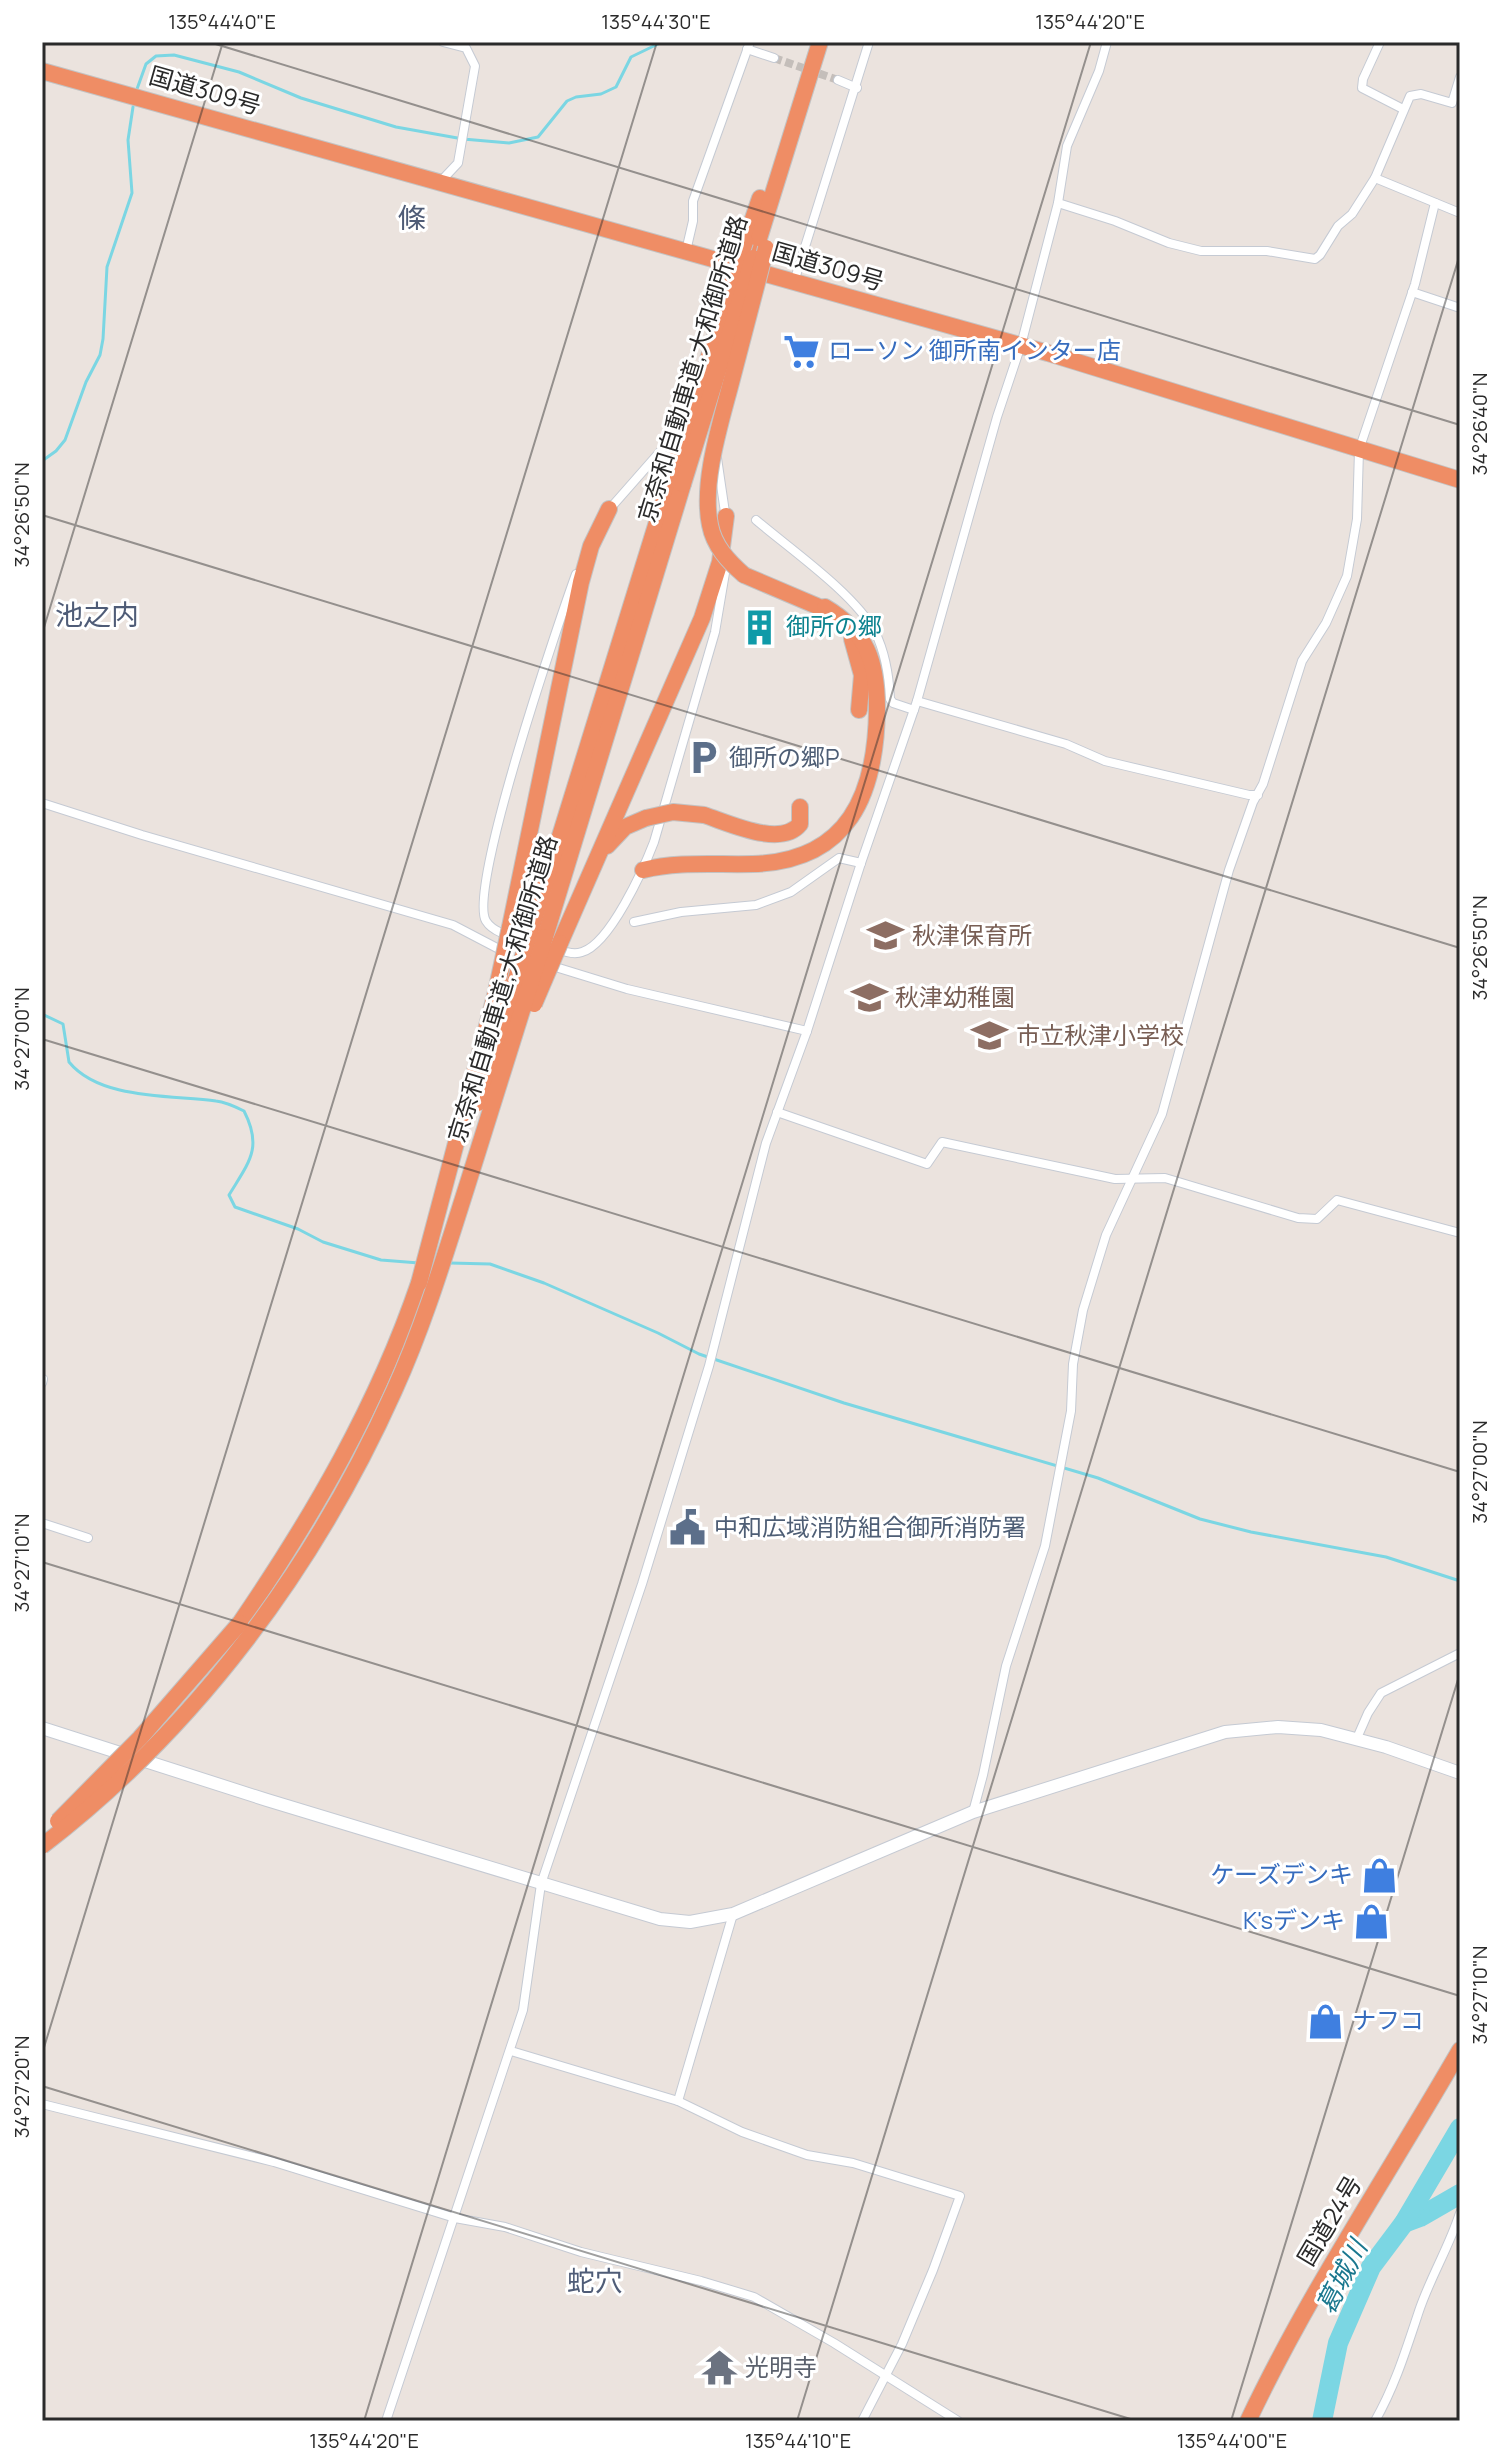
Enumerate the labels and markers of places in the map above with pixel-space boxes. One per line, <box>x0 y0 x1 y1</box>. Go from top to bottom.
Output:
supermarket icon: ローソン 御所南インター店 <box>783 332 821 370</box>
place label: ローソン 御所南インター店 <box>828 333 1121 366</box>
building icon: 御所の郷 <box>741 608 779 646</box>
place label: 御所の郷 <box>786 609 882 642</box>
parking icon: 御所の郷P <box>684 739 722 777</box>
place label: 御所の郷P <box>729 740 840 773</box>
school or university icon: 秋津保育所 <box>867 917 905 955</box>
place label: 秋津保育所 <box>912 918 1032 951</box>
school or university icon: 秋津幼稚園 <box>850 979 888 1017</box>
place label: 秋津幼稚園 <box>895 980 1015 1013</box>
school or university icon: 市立秋津小学校 <box>971 1017 1009 1055</box>
place label: 市立秋津小学校 <box>1016 1018 1184 1051</box>
public building icon: 中和広域消防組合御所消防署 <box>669 1509 707 1547</box>
place label: 中和広域消防組合御所消防署 <box>714 1510 1026 1543</box>
shop icon: ケーズデンキ <box>1360 1856 1398 1894</box>
place label: ケーズデンキ <box>1210 1857 1353 1890</box>
shop icon: K'sデンキ <box>1352 1902 1390 1940</box>
place label: K'sデンキ <box>1243 1903 1345 1936</box>
shop icon: ナフコ <box>1307 2002 1345 2040</box>
place label: ナフコ <box>1352 2003 1424 2036</box>
temple icon: 光明寺 <box>700 2349 738 2387</box>
place label: 光明寺 <box>745 2350 817 2383</box>

